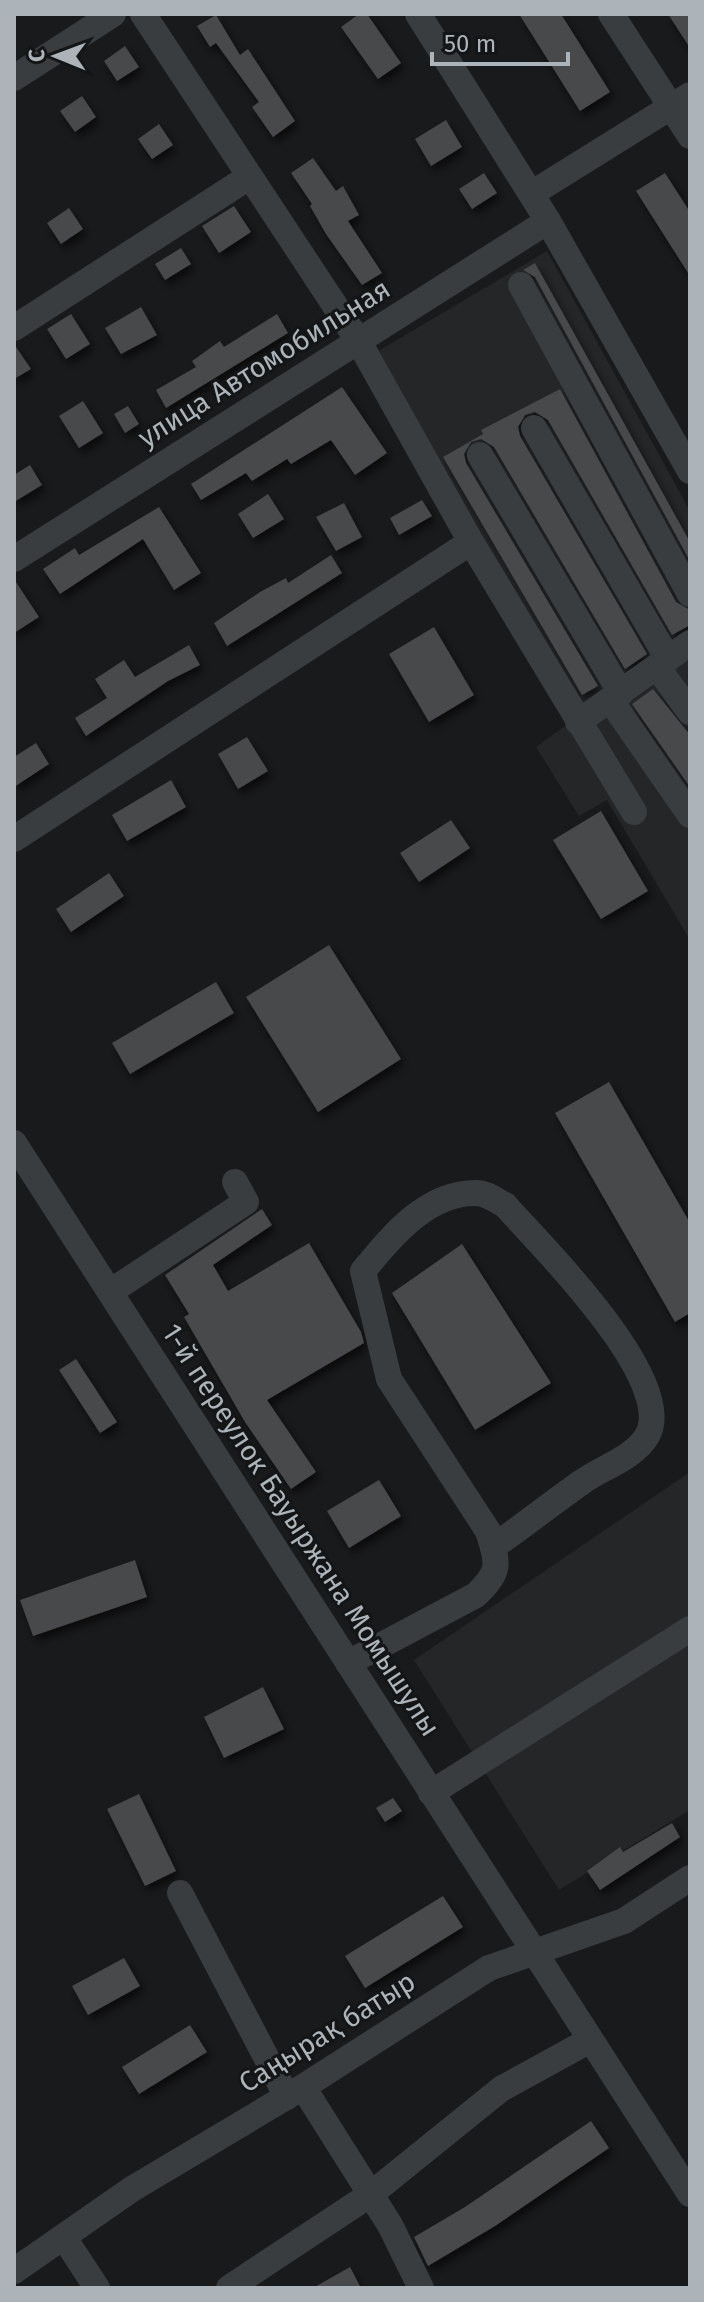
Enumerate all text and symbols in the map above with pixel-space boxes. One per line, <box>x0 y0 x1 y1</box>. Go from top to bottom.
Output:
north arrow <box>16 16 96 96</box>
scale bar <box>432 16 568 66</box>
text: 50 m <box>444 30 496 58</box>
text: С <box>23 49 50 62</box>
street label: улица Автомобильная <box>132 272 396 454</box>
street label: 1-й переулок Бауыржана Момышулы <box>155 1318 447 1742</box>
street label: Саңырақ батыр <box>233 1965 421 2099</box>

